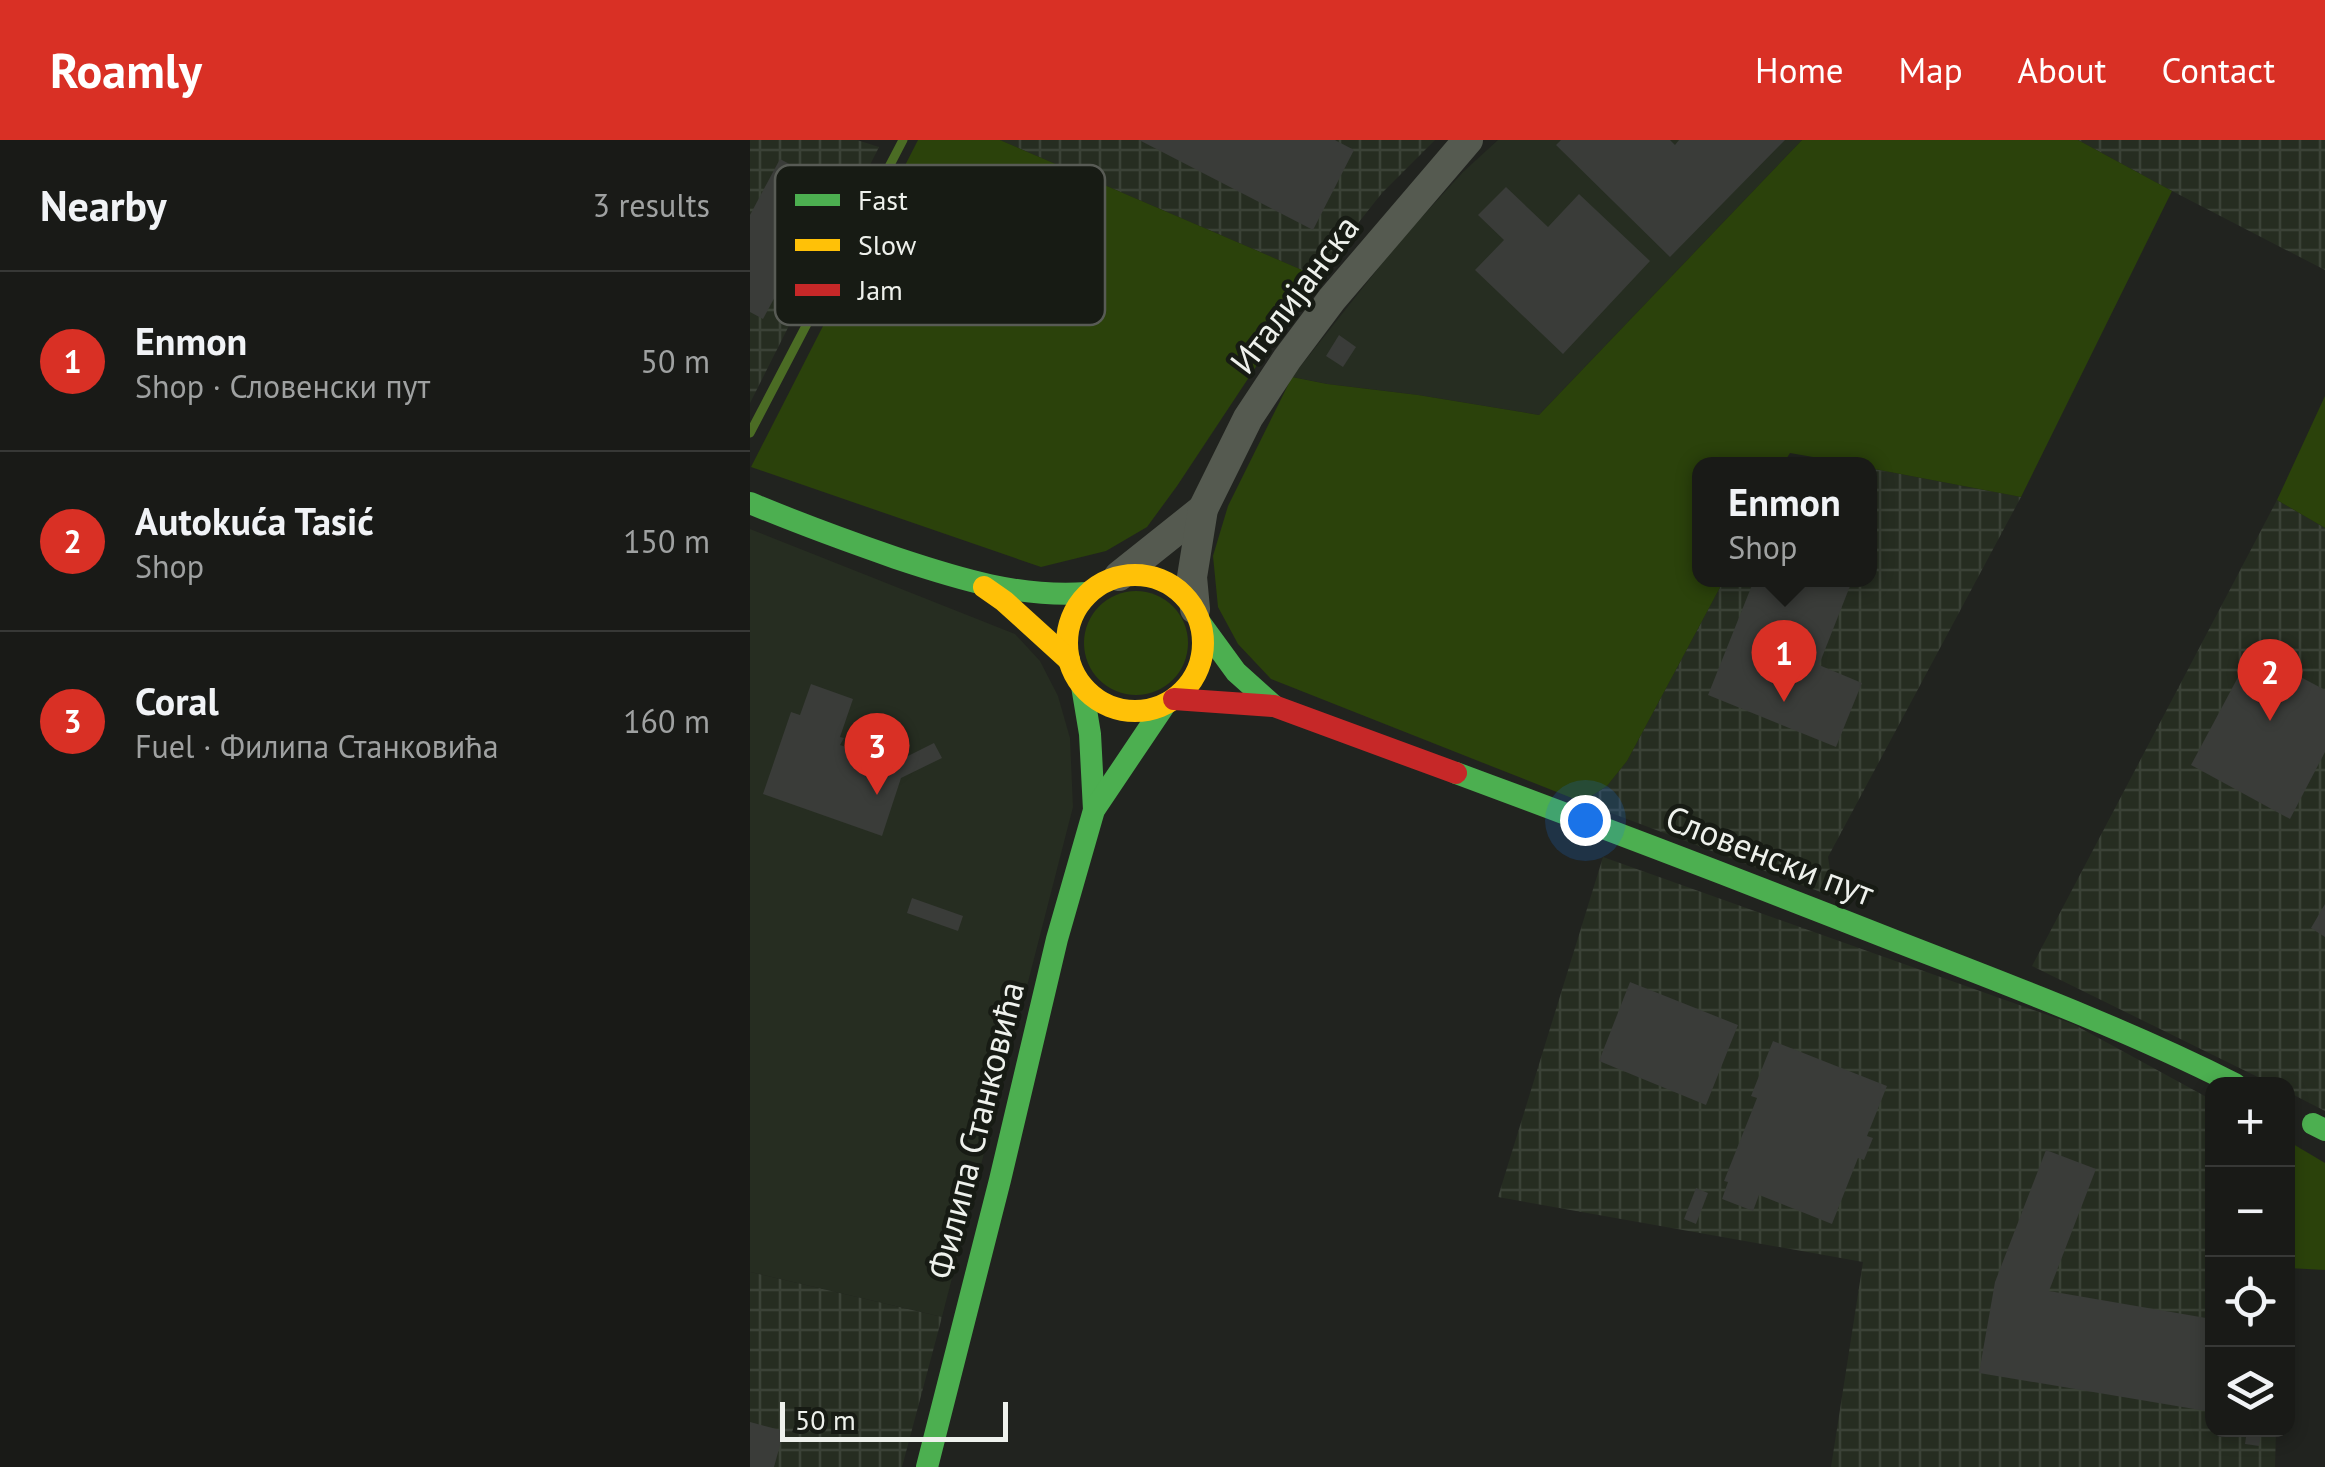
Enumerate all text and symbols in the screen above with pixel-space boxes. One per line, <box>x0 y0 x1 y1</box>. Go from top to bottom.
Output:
text: Roamly <box>50 39 202 101</box>
text: Home <box>1755 47 1844 93</box>
text: Map <box>1899 47 1963 93</box>
text: About <box>2018 47 2106 93</box>
text: Contact <box>2161 47 2275 93</box>
legend <box>775 165 1105 325</box>
text: Nearby <box>40 178 167 233</box>
text: Fast <box>858 181 908 218</box>
text: 3 results <box>592 184 710 226</box>
street label: Италијанска <box>1219 205 1369 383</box>
text: Slow <box>858 226 917 263</box>
text: Jam <box>857 271 903 308</box>
text: Enmon <box>135 316 247 365</box>
text: 1 <box>63 340 82 382</box>
text: 50 m <box>641 340 710 382</box>
text: Shop · Словенски пут <box>135 365 430 407</box>
popup <box>1692 457 1877 587</box>
text: Enmon <box>1728 477 1841 526</box>
text: Autokuća Tasić <box>135 496 374 545</box>
text: 2 <box>63 520 82 562</box>
text: 150 m <box>623 520 710 562</box>
text: Shop <box>1728 526 1797 568</box>
text: Shop <box>135 545 204 587</box>
pin: 1 <box>1752 620 1816 702</box>
pin: 2 <box>2238 638 2302 721</box>
text: Coral <box>135 676 219 725</box>
text: 3 <box>63 700 82 742</box>
text: 160 m <box>623 700 710 742</box>
pin: 3 <box>844 712 910 795</box>
text: Fuel · Филипа Станковића <box>135 725 499 767</box>
street label: Словенски пут <box>1659 794 1881 916</box>
your location <box>1560 795 1611 846</box>
street label: Филипа Станковића <box>916 977 1034 1283</box>
map controls <box>2205 1077 2295 1437</box>
button: + <box>2205 1077 2295 1167</box>
button: − <box>2205 1167 2295 1257</box>
button: locate <box>2205 1257 2295 1347</box>
button: layers <box>2205 1347 2295 1437</box>
scale bar <box>780 1397 1008 1442</box>
text: 50 m <box>795 1401 856 1438</box>

